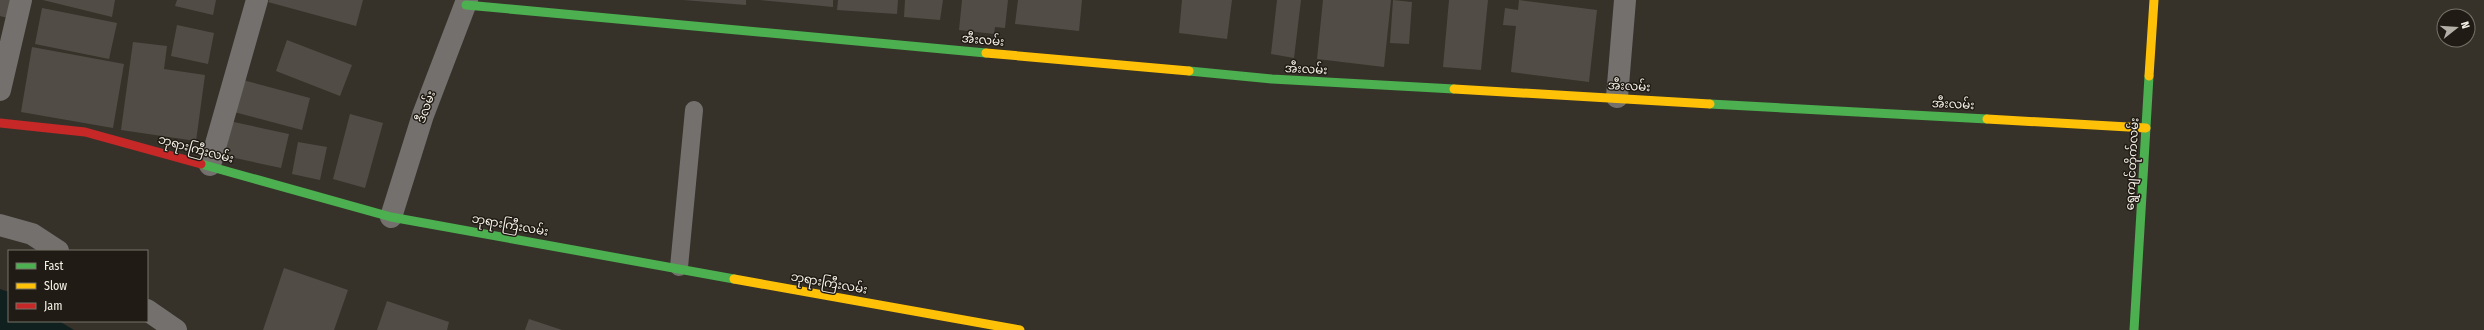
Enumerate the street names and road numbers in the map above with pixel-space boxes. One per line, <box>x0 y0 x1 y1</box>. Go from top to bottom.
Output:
street label: အီးလမ်း <box>961 29 1005 49</box>
street label: အီးလမ်း <box>1284 59 1328 77</box>
street label: အီးလမ်း <box>1607 76 1651 94</box>
street label: ဒီလမ်း <box>412 88 438 125</box>
street label: အီးလမ်း <box>1931 94 1975 112</box>
street label: ရွေကျင်တိုက်လမ်း <box>2121 117 2144 211</box>
street label: ဘုရားကြီးလမ်း <box>156 130 236 169</box>
street label: ဘုရားကြီးလမ်း <box>470 209 550 242</box>
street label: ဘုရားကြီးလမ်း <box>789 267 869 300</box>

